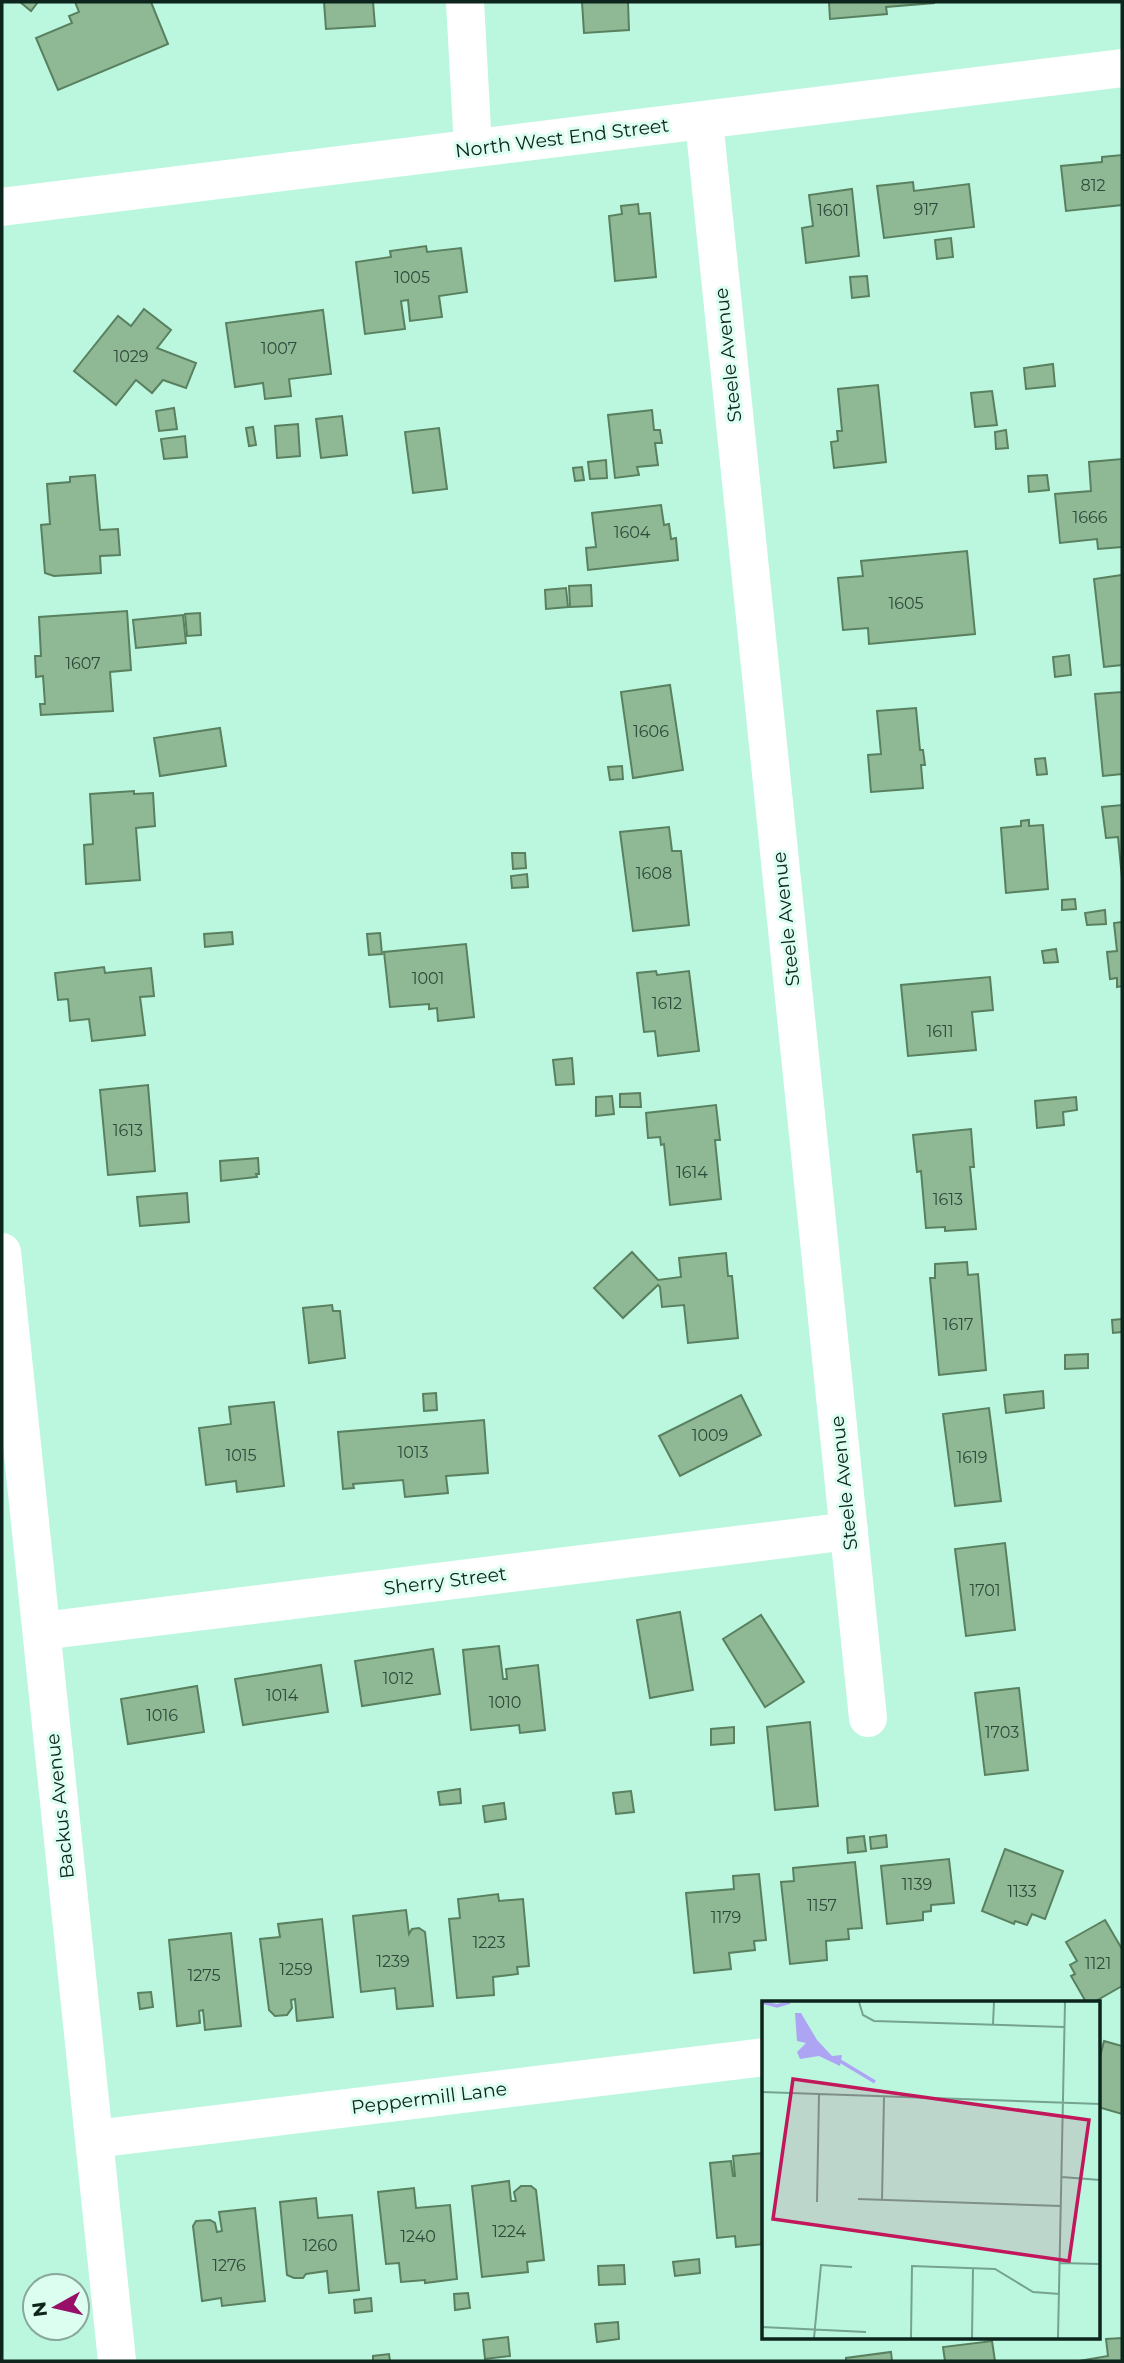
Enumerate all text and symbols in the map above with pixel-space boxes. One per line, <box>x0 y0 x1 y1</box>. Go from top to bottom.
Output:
street label: North West End Street <box>454 113 670 163</box>
house number: 812 <box>1080 176 1106 195</box>
house number: 917 <box>914 200 938 219</box>
house number: 1601 <box>817 201 849 220</box>
house number: 1005 <box>394 268 430 287</box>
street label: Steele Avenue <box>709 287 747 423</box>
house number: 1007 <box>261 339 297 358</box>
house number: 1029 <box>113 347 149 366</box>
house number: 1666 <box>1072 508 1108 527</box>
house number: 1604 <box>614 523 651 542</box>
house number: 1605 <box>888 594 924 613</box>
house number: 1607 <box>65 654 101 673</box>
house number: 1606 <box>633 722 669 741</box>
street label: Steele Avenue <box>767 851 805 987</box>
house number: 1608 <box>636 864 672 883</box>
house number: 1001 <box>412 969 444 988</box>
house number: 1612 <box>652 994 682 1013</box>
house number: 1611 <box>926 1022 954 1041</box>
house number: 1613 <box>113 1121 143 1140</box>
house number: 1614 <box>676 1163 708 1182</box>
house number: 1613 <box>933 1190 963 1209</box>
house number: 1617 <box>943 1315 973 1334</box>
street label: Steele Avenue <box>825 1415 863 1551</box>
house number: 1009 <box>692 1426 728 1445</box>
house number: 1013 <box>397 1443 429 1462</box>
house number: 1015 <box>225 1446 257 1465</box>
house number: 1619 <box>956 1448 988 1467</box>
street label: Sherry Street <box>382 1562 508 1600</box>
house number: 1701 <box>969 1581 1001 1600</box>
house number: 1012 <box>382 1669 414 1688</box>
house number: 1014 <box>266 1686 299 1705</box>
house number: 1010 <box>489 1693 521 1712</box>
house number: 1016 <box>146 1706 178 1725</box>
house number: 1703 <box>985 1723 1019 1742</box>
street label: Backus Avenue <box>41 1732 79 1880</box>
house number: 1139 <box>902 1875 932 1894</box>
house number: 1133 <box>1007 1882 1037 1901</box>
house number: 1157 <box>807 1896 837 1915</box>
house number: 1179 <box>711 1908 741 1927</box>
house number: 1223 <box>473 1933 505 1952</box>
house number: 1239 <box>376 1952 410 1971</box>
house number: 1121 <box>1085 1954 1111 1973</box>
house number: 1259 <box>279 1960 313 1979</box>
house number: 1275 <box>187 1966 221 1985</box>
inset map <box>762 2001 1100 2338</box>
street label: Peppermill Lane <box>350 2077 508 2119</box>
house number: 1224 <box>492 2222 527 2241</box>
house number: 1240 <box>400 2227 436 2246</box>
house number: 1260 <box>302 2236 338 2255</box>
house number: 1276 <box>212 2256 246 2275</box>
north arrow <box>21 2272 91 2342</box>
text: N <box>27 2300 52 2319</box>

